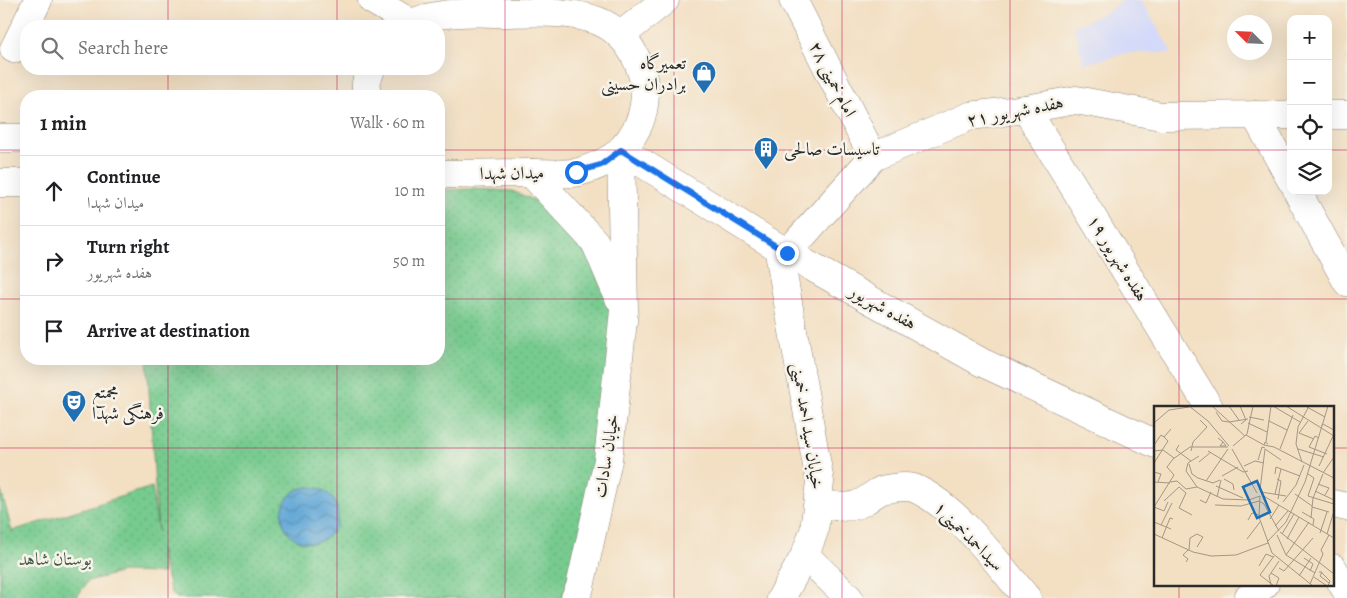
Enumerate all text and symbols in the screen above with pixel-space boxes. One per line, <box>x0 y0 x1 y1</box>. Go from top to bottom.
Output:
north arrow <box>1227 15 1272 60</box>
map controls <box>1287 15 1332 195</box>
button: + <box>1287 15 1332 60</box>
search box <box>20 20 445 75</box>
icon: search <box>38 34 66 62</box>
text: Search here <box>78 35 168 61</box>
street label: امام خمینی ۲۸ <box>800 37 862 123</box>
place label: تعمیرگاه برادران حسینی <box>601 51 687 97</box>
shop icon: تعمیرگاه برادران حسینی <box>691 60 717 94</box>
button: − <box>1287 60 1332 105</box>
street label: هفده شهریور ۲۱ <box>965 90 1065 132</box>
button: locate <box>1287 105 1332 150</box>
text: 1 min <box>40 109 87 137</box>
text: Walk · 60 m <box>350 112 425 134</box>
building icon: تاسیسات صالحی <box>753 136 779 170</box>
place label: تاسیسات صالحی <box>784 137 880 161</box>
button: layers <box>1287 150 1332 195</box>
street label: میدان شهدا <box>480 160 544 186</box>
route start <box>565 161 588 184</box>
text: Continue <box>87 164 161 190</box>
icon: ahead <box>40 177 68 205</box>
text: 10 m <box>395 180 425 202</box>
text: میدان شهدا <box>87 192 144 214</box>
street label: هفده شهریور ۱۹ <box>1082 210 1154 306</box>
text: Turn right <box>87 234 169 260</box>
route end <box>776 242 799 265</box>
icon: right <box>40 247 68 275</box>
text: 50 m <box>393 250 425 272</box>
text: هفده شهریور <box>87 262 152 284</box>
street label: هفده شهریور <box>843 278 921 335</box>
icon: arrive <box>40 317 68 345</box>
text: Arrive at destination <box>87 318 250 344</box>
street label: خیابان سید احمد خمینی <box>785 361 830 491</box>
place label: مجمتع فرهنگی شهدا <box>92 380 164 426</box>
theatre icon: مجمتع فرهنگی شهدا <box>61 389 87 423</box>
inset map <box>1154 406 1334 586</box>
street label: خیابان سادات <box>588 412 624 500</box>
street label: سیداحمدخمینی۱ <box>928 496 1009 577</box>
park label: بوستان شاهد <box>18 547 92 571</box>

